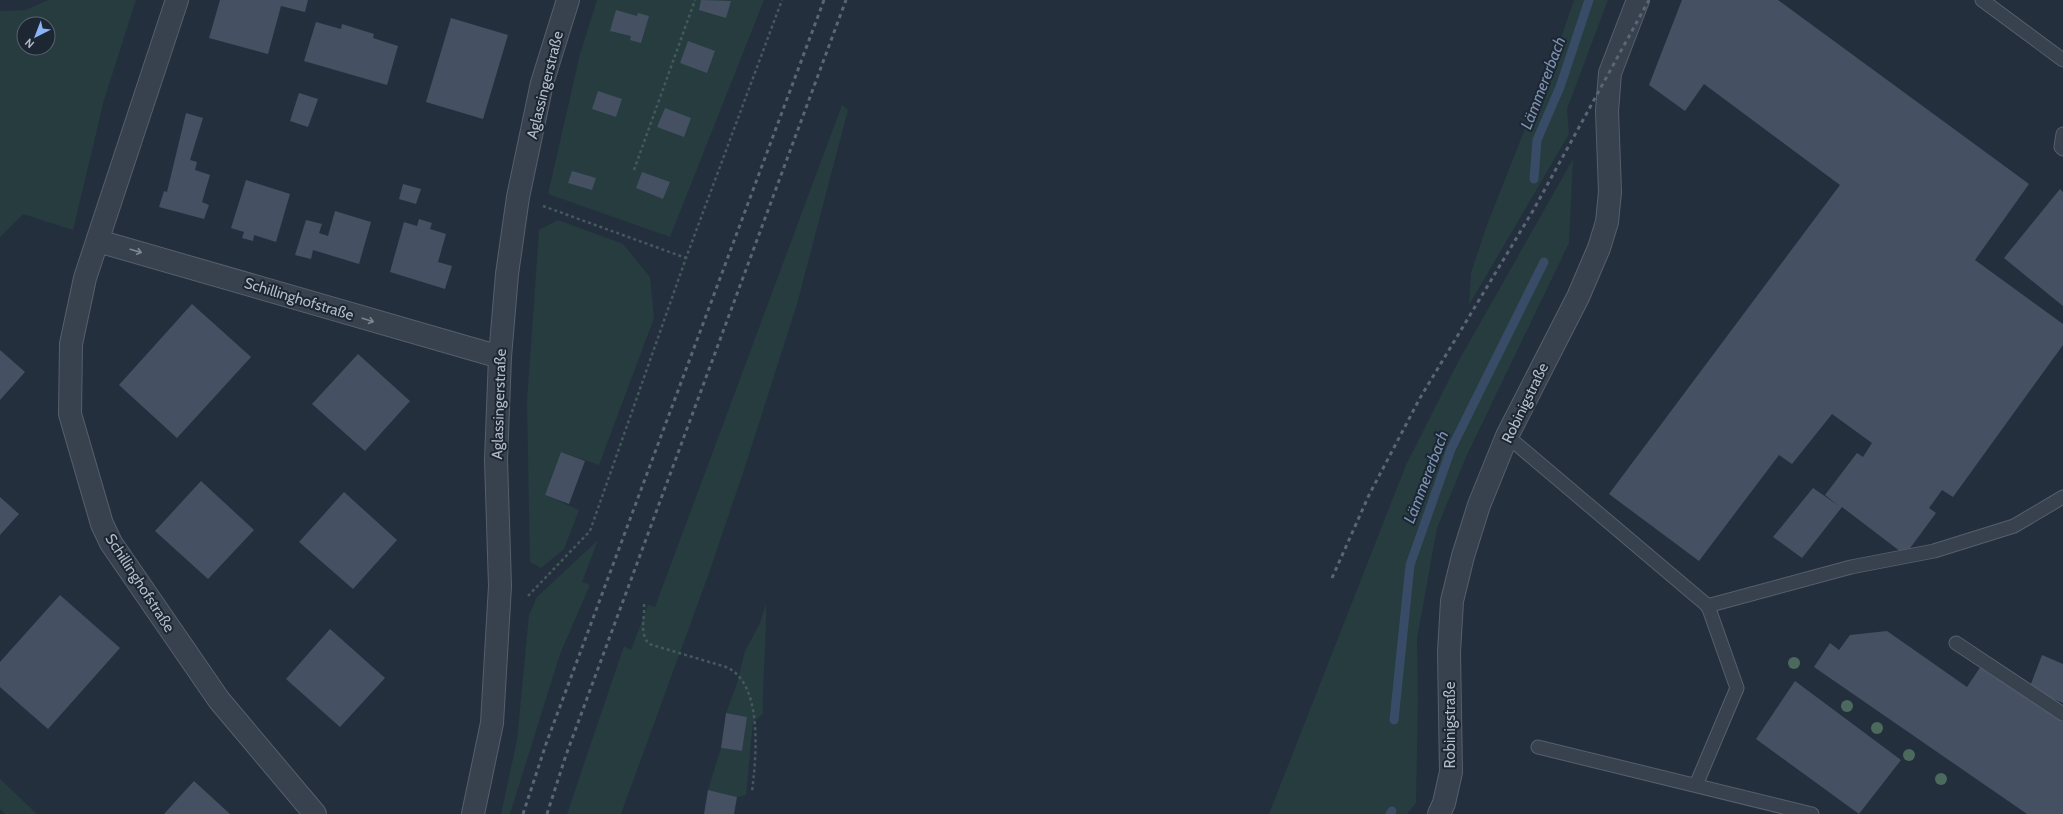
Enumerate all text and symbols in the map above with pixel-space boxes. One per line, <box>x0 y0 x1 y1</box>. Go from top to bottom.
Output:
north arrow <box>16 16 56 56</box>
street label: Aglassingerstraße <box>523 29 567 141</box>
water label: Lämmererbach <box>1517 34 1569 132</box>
text: N <box>22 36 37 51</box>
one-way arrow <box>129 248 142 256</box>
street label: Schillinghofstraße <box>242 274 356 324</box>
one-way arrow <box>361 317 374 324</box>
street label: Aglassingerstraße <box>488 348 510 460</box>
street label: Robinigstraße <box>1498 360 1552 446</box>
water label: Lämmererbach <box>1400 428 1452 526</box>
street label: Schillinghofstraße <box>102 530 179 636</box>
street label: Robinigstraße <box>1441 681 1459 768</box>

